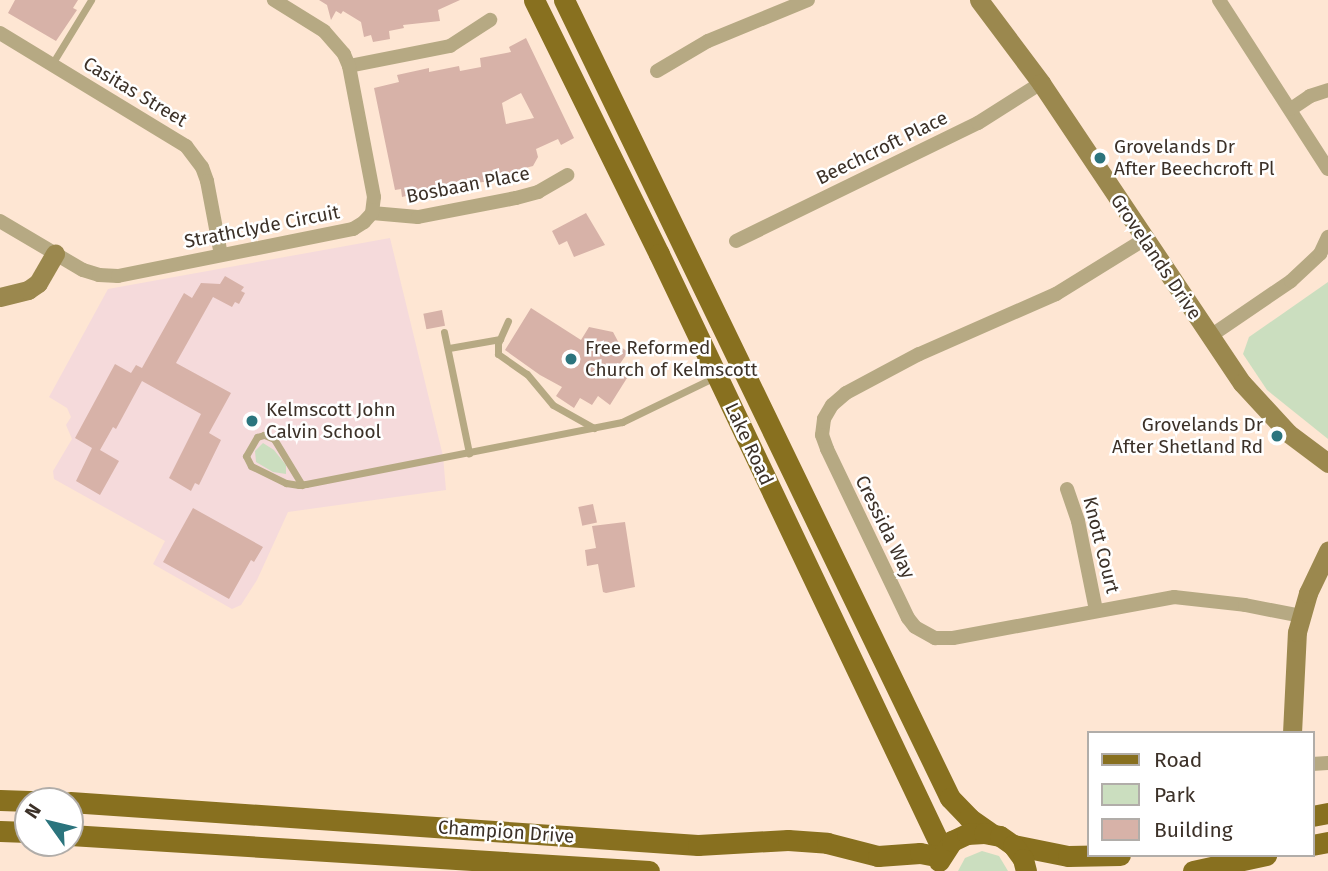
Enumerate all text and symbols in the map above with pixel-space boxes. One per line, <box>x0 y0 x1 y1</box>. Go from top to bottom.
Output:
street label: Casitas Street <box>79 52 191 132</box>
street label: Beechcroft Place <box>813 106 951 190</box>
place label: Grovelands Dr After Beechcroft Pl <box>1114 136 1275 180</box>
marker: Grovelands Dr After Beechcroft Pl <box>1092 150 1108 166</box>
street label: Bosbaan Place <box>404 162 532 208</box>
street label: Grovelands Drive <box>1106 190 1206 324</box>
street label: Strathclyde Circuit <box>182 201 342 253</box>
place label: Free Reformed Church of Kelmscott <box>585 337 758 381</box>
marker: Free Reformed Church of Kelmscott <box>563 351 579 367</box>
place label: Kelmscott John Calvin School <box>266 399 396 443</box>
street label: Lake Road <box>720 399 778 489</box>
marker: Kelmscott John Calvin School <box>244 413 260 429</box>
place label: Grovelands Dr After Shetland Rd <box>1112 414 1263 458</box>
marker: Grovelands Dr After Shetland Rd <box>1269 428 1285 444</box>
street label: Cressida Way <box>850 472 920 582</box>
street label: Knott Court <box>1078 494 1124 596</box>
legend <box>1086 731 1314 857</box>
text: Road <box>1154 747 1202 773</box>
text: Park <box>1154 782 1195 808</box>
north arrow <box>14 787 84 857</box>
text: N <box>20 799 46 823</box>
street label: Champion Drive <box>437 816 575 848</box>
text: Building <box>1154 817 1233 843</box>

